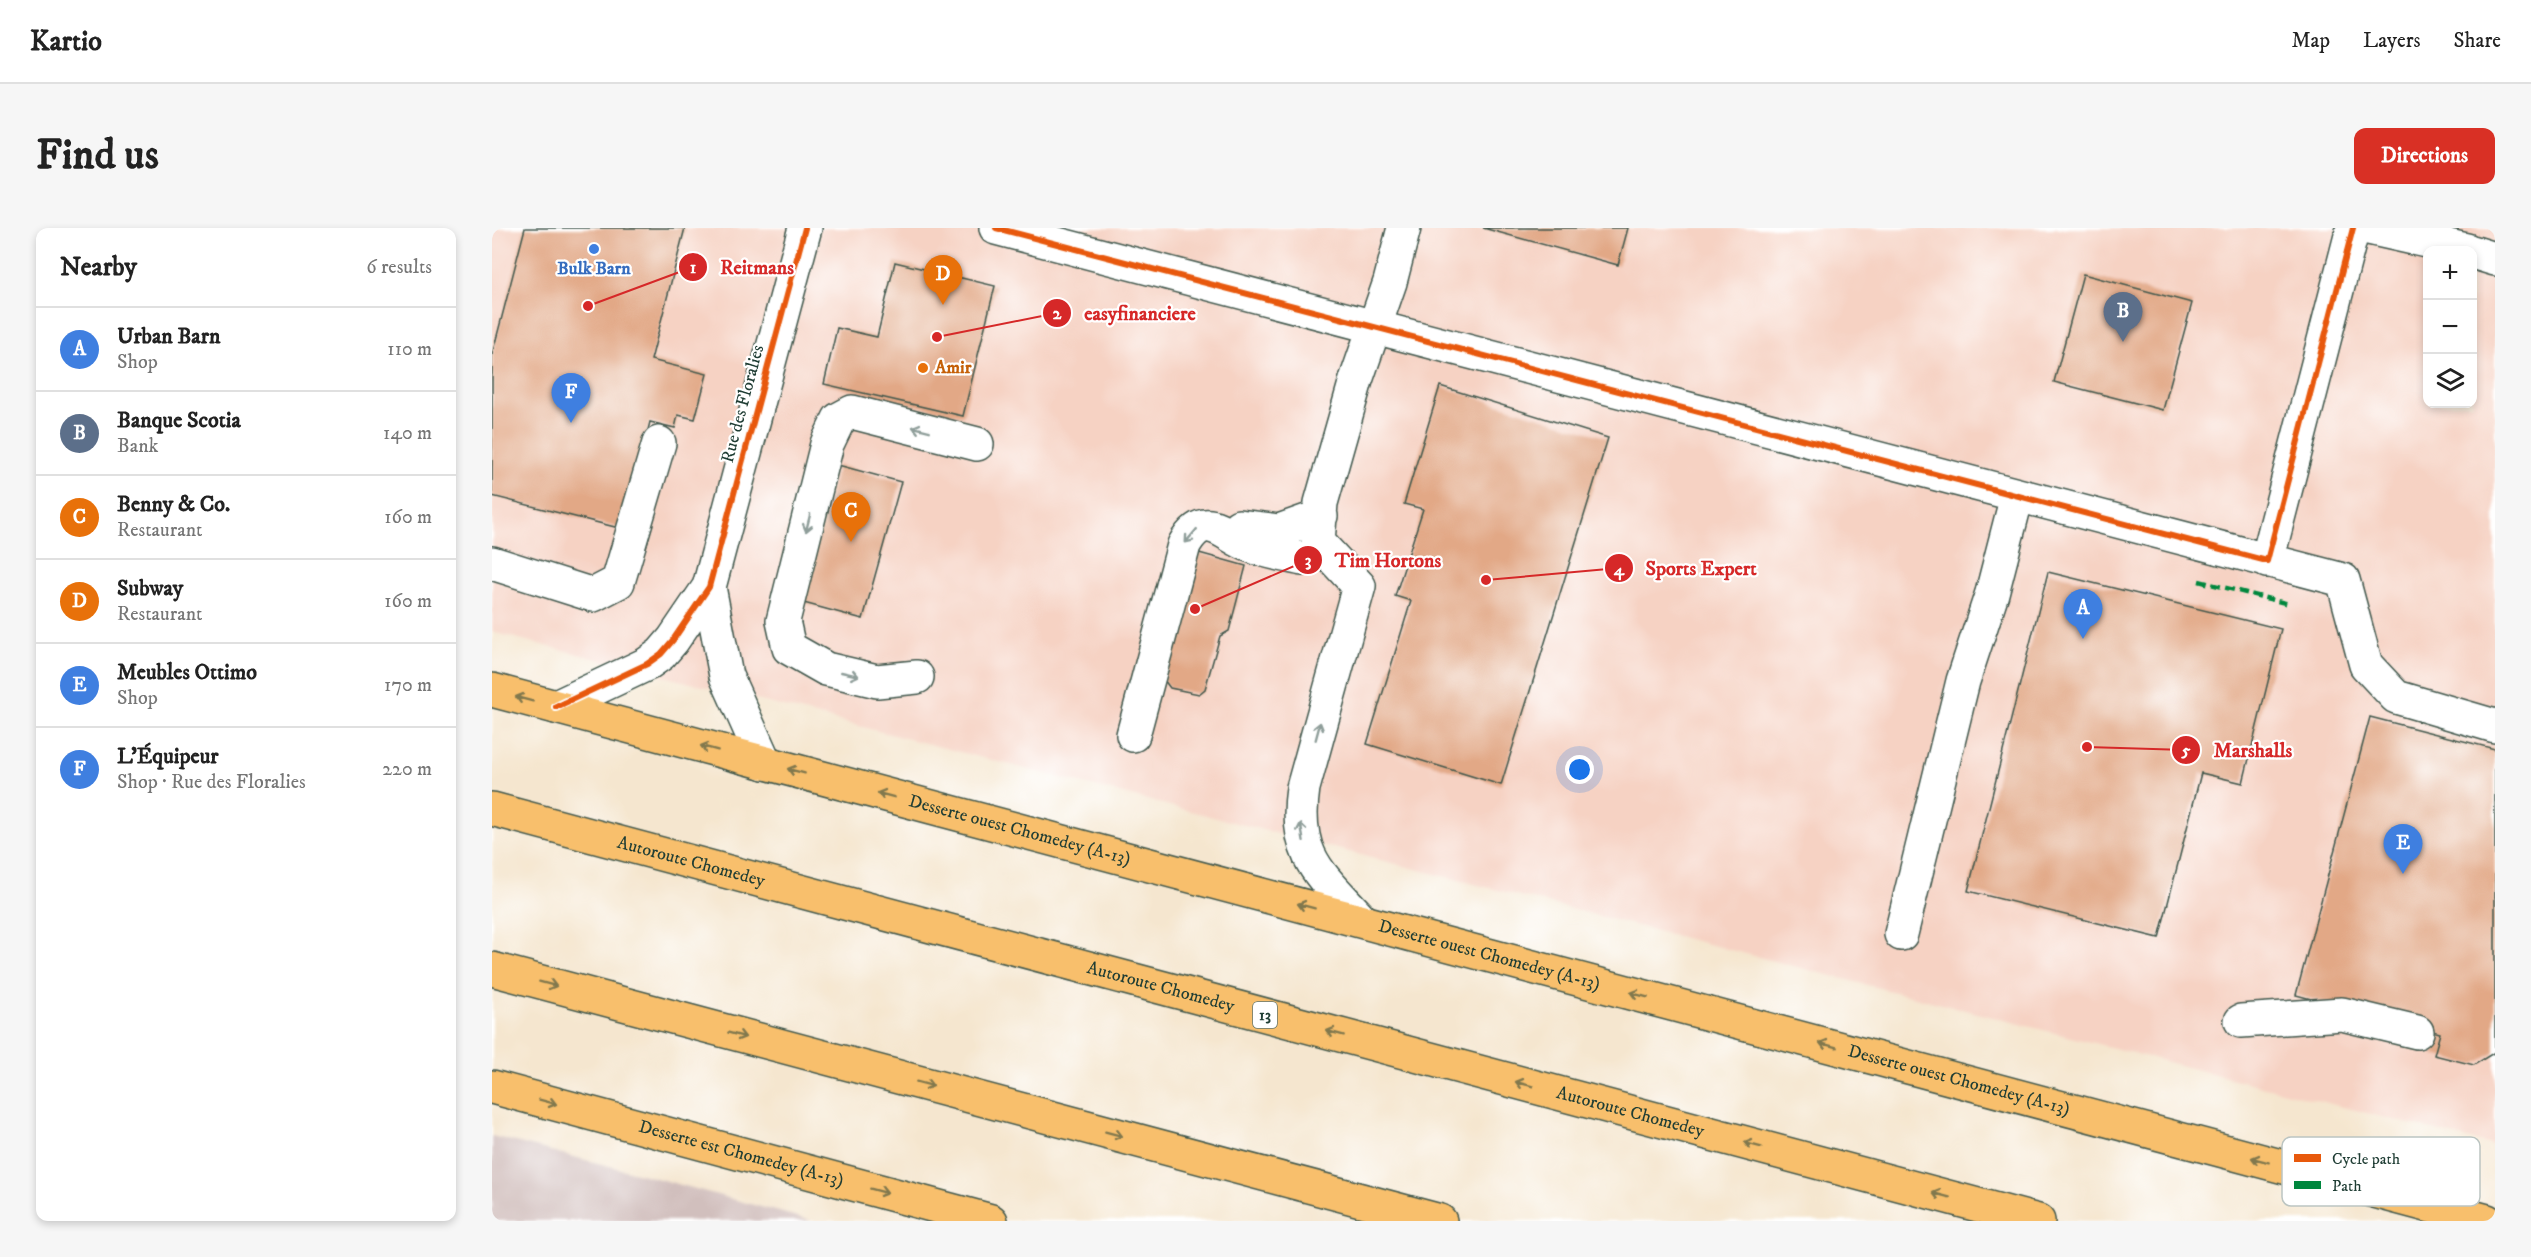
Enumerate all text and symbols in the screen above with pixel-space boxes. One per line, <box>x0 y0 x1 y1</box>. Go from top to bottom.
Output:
text: Kartio <box>30 24 102 59</box>
text: Map <box>2291 28 2330 54</box>
text: Layers <box>2363 28 2421 54</box>
text: Share <box>2454 28 2501 54</box>
button: Directions <box>2354 128 2495 184</box>
text: Find us <box>36 130 159 182</box>
marker: Bulk Barn <box>587 242 601 256</box>
map controls <box>2423 246 2477 408</box>
button: + <box>2423 246 2477 300</box>
callout: Reitmans <box>678 248 806 286</box>
text: Nearby <box>60 251 137 284</box>
text: 6 results <box>366 255 432 280</box>
text: Reitmans <box>720 256 794 281</box>
pin: D <box>924 256 962 305</box>
text: 1 <box>690 257 697 279</box>
place label: Bulk Barn <box>557 258 631 280</box>
pin: B <box>2104 292 2142 342</box>
callout: easyfinanciere <box>1042 294 1207 332</box>
button: − <box>2423 300 2477 354</box>
text: easyfinanciere <box>1084 302 1196 327</box>
text: 2 <box>1053 303 1063 325</box>
text: Urban Barn <box>117 323 220 350</box>
text: A <box>73 337 86 362</box>
text: 110 m <box>387 337 432 362</box>
street label: Rue des Floralies <box>717 343 769 465</box>
text: Shop <box>117 350 158 375</box>
button: layers <box>2423 354 2477 408</box>
place label: Amir <box>934 357 972 379</box>
marker: Amir <box>916 361 930 375</box>
pin: F <box>552 374 590 423</box>
text: Banque Scotia <box>117 407 241 434</box>
text: B <box>73 421 86 446</box>
text: 140 m <box>383 421 432 446</box>
one-way arrow <box>912 423 931 435</box>
text: Bank <box>117 434 159 459</box>
text: Benny & Co. <box>117 491 230 518</box>
pin: C <box>832 492 870 542</box>
text: C <box>73 505 86 530</box>
text: 160 m <box>384 505 432 530</box>
one-way arrow <box>801 514 813 533</box>
text: Restaurant <box>117 518 202 543</box>
one-way arrow <box>1185 528 1198 544</box>
callout: Tim Hortons <box>1293 541 1453 579</box>
text: Tim Hortons <box>1334 549 1442 574</box>
callout: Sports Expert <box>1604 549 1769 587</box>
text: 3 <box>1305 550 1312 572</box>
text: Sports Expert <box>1645 557 1757 582</box>
text: 4 <box>1613 559 1625 581</box>
text: Subway <box>117 575 183 602</box>
text: D <box>72 589 87 614</box>
text: 160 m <box>384 589 432 614</box>
pin: A <box>2064 590 2102 639</box>
text: Restaurant <box>117 602 202 627</box>
text: Meubles Ottimo <box>117 659 257 686</box>
one-way arrow <box>840 669 859 681</box>
text: E <box>72 673 87 698</box>
text: 170 m <box>384 673 432 698</box>
text: Shop <box>117 686 158 711</box>
one-way arrow <box>515 693 534 704</box>
one-way arrow <box>1313 722 1324 741</box>
callout: Marshalls <box>2171 731 2304 769</box>
text: Marshalls <box>2214 739 2293 764</box>
text: 5 <box>2181 740 2191 762</box>
one-way arrow <box>699 741 718 753</box>
text: L'Équipeur <box>117 743 218 770</box>
your location <box>1565 755 1594 784</box>
text: F <box>73 757 86 782</box>
text: 220 m <box>382 757 432 782</box>
one-way arrow <box>787 765 806 776</box>
text: Shop · Rue des Floralies <box>117 770 306 795</box>
one-way arrow <box>877 789 896 800</box>
street label: Desserte ouest Chomedey (A-13) <box>906 790 1133 870</box>
one-way arrow <box>1296 823 1307 842</box>
pin: E <box>2384 824 2422 874</box>
street label: Autoroute Chomedey <box>615 832 768 892</box>
one-way arrow <box>1297 900 1316 912</box>
street label: Desserte ouest Chomedey (A-13) <box>1376 915 1603 995</box>
street label: Autoroute Chomedey <box>1084 957 1237 1018</box>
one-way arrow <box>539 979 558 991</box>
one-way arrow <box>1630 988 1649 1000</box>
road number: 13 <box>1253 1002 1277 1028</box>
one-way arrow <box>1326 1027 1345 1039</box>
one-way arrow <box>727 1029 746 1041</box>
one-way arrow <box>1819 1038 1838 1050</box>
street label: Desserte ouest Chomedey (A-13) <box>1846 1040 2072 1120</box>
one-way arrow <box>1514 1077 1533 1089</box>
one-way arrow <box>916 1079 935 1091</box>
street label: Autoroute Chomedey <box>1554 1082 1707 1143</box>
one-way arrow <box>539 1097 558 1109</box>
street label: Desserte est Chomedey (A-13) <box>636 1116 846 1192</box>
one-way arrow <box>1104 1129 1123 1141</box>
legend <box>2282 1137 2480 1206</box>
one-way arrow <box>1743 1139 1762 1150</box>
text: Cycle path <box>2332 1149 2401 1169</box>
one-way arrow <box>2250 1154 2269 1165</box>
text: Path <box>2332 1176 2362 1196</box>
one-way arrow <box>869 1186 888 1197</box>
one-way arrow <box>1932 1189 1951 1200</box>

